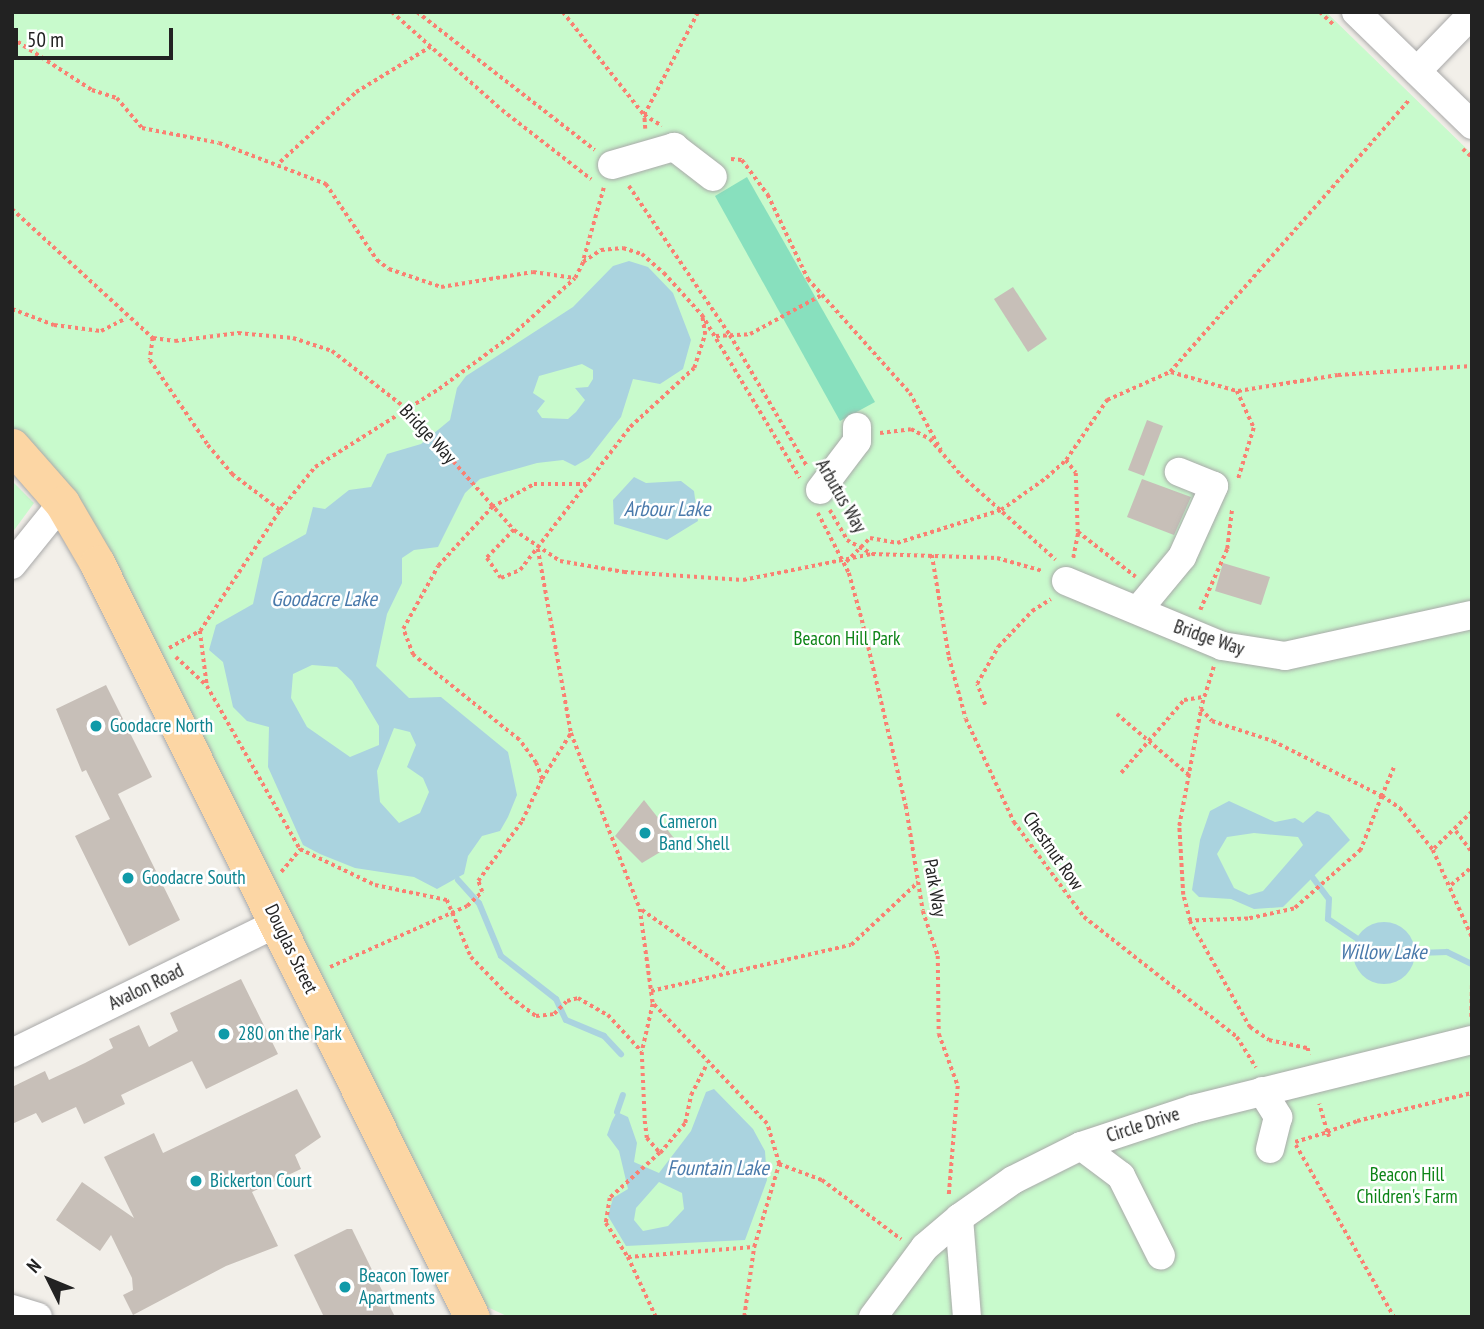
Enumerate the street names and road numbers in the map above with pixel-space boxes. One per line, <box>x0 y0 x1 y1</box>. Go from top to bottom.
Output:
street label: Bridge Way <box>395 399 461 469</box>
street label: Arbutus Way <box>811 455 871 537</box>
street label: Bridge Way <box>1171 615 1247 661</box>
street label: Chestnut Row <box>1018 808 1088 894</box>
street label: Park Way <box>919 857 951 919</box>
street label: Douglas Street <box>260 901 322 997</box>
street label: Avalon Road <box>105 959 187 1015</box>
street label: Circle Drive <box>1104 1102 1182 1148</box>

